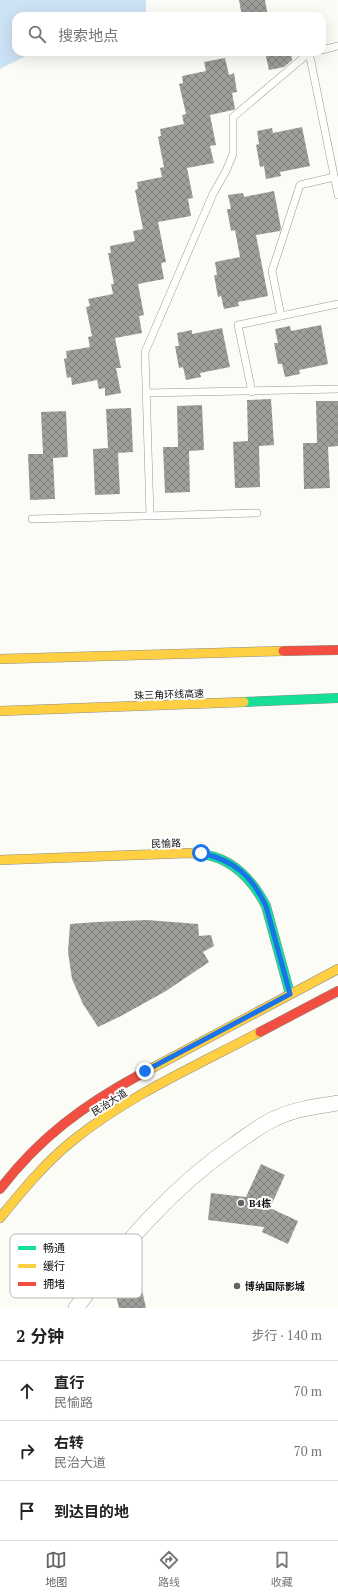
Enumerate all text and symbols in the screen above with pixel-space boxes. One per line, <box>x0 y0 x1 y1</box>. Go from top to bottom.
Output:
search box <box>12 12 326 56</box>
icon: search <box>26 23 48 45</box>
text: 搜索地点 <box>58 25 118 45</box>
street label: 珠三角环线高速 <box>134 687 204 702</box>
street label: 民愉路 <box>151 836 181 851</box>
route start <box>192 844 210 862</box>
route end <box>136 1062 154 1080</box>
street label: 民治大道 <box>89 1086 130 1119</box>
place label: B4栋 <box>249 1197 271 1210</box>
marker: B4栋 <box>236 1198 246 1208</box>
legend <box>10 1234 142 1298</box>
text: 畅通 <box>43 1241 65 1255</box>
text: 缓行 <box>43 1259 65 1273</box>
text: 拥堵 <box>43 1277 65 1291</box>
place label: 博纳国际影城 <box>245 1280 305 1293</box>
marker: 博纳国际影城 <box>232 1281 242 1291</box>
text: 2 分钟 <box>16 1324 64 1347</box>
text: 步行 · 140 m <box>251 1326 322 1344</box>
text: 直行 <box>54 1372 84 1392</box>
icon: ahead <box>16 1380 38 1402</box>
text: 70 m <box>294 1382 322 1400</box>
text: 民愉路 <box>54 1393 93 1411</box>
text: 右转 <box>54 1432 84 1452</box>
icon: right <box>16 1440 38 1462</box>
text: 70 m <box>294 1442 322 1460</box>
text: 民治大道 <box>54 1453 106 1471</box>
icon: arrive <box>16 1500 38 1522</box>
text: 到达目的地 <box>54 1501 129 1521</box>
tab: 地图 <box>45 1549 67 1589</box>
tab: 路线 <box>158 1549 180 1589</box>
tab: 收藏 <box>271 1549 293 1589</box>

